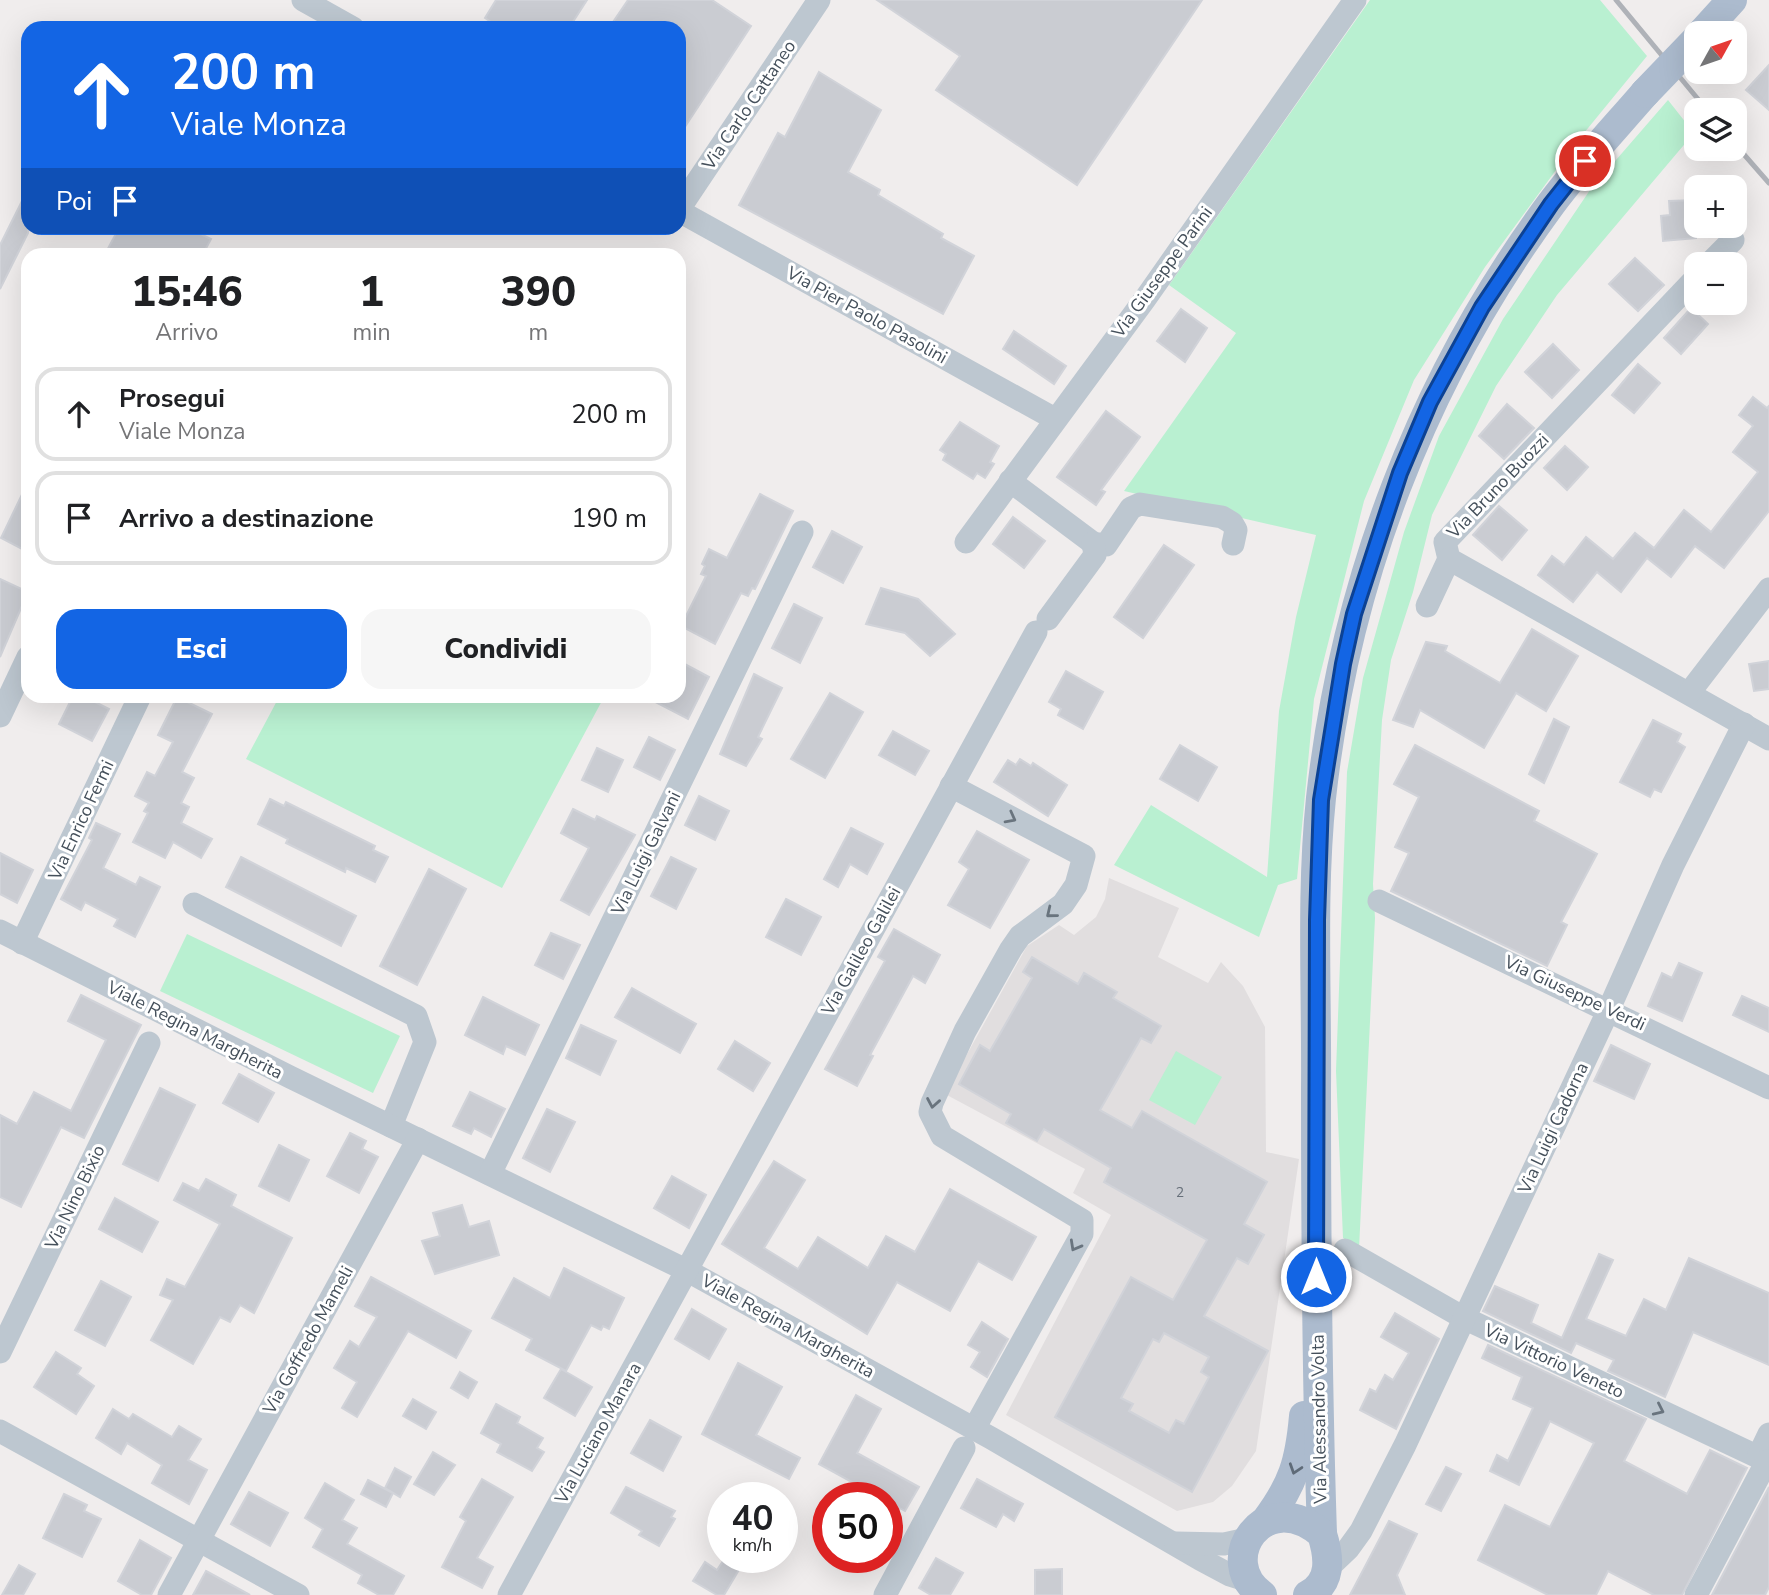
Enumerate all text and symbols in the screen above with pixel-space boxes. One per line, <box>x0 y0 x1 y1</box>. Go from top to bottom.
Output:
north arrow <box>1684 21 1746 84</box>
map controls <box>1684 21 1747 315</box>
street label: Via Carlo Cattaneo <box>696 35 801 175</box>
text: 200 m <box>171 39 315 106</box>
icon: ahead <box>56 49 147 140</box>
button: layers <box>1684 98 1747 161</box>
text: Viale Monza <box>171 103 347 146</box>
pin <box>1555 131 1615 191</box>
icon: arrive <box>1566 142 1604 180</box>
button: + <box>1684 175 1747 238</box>
icon: arrive <box>106 182 144 220</box>
text: Poi <box>56 184 92 219</box>
street label: Via Giuseppe Parini <box>1106 201 1218 343</box>
button: − <box>1684 252 1747 315</box>
street label: Via Pier Paolo Pasolini <box>781 260 952 369</box>
text: 15:46 <box>131 264 243 321</box>
text: 1 <box>359 264 384 321</box>
text: 390 <box>501 264 576 321</box>
text: Arrivo <box>155 317 218 348</box>
text: min <box>353 317 391 348</box>
text: m <box>528 317 548 348</box>
text: Prosegui <box>119 381 225 416</box>
icon: ahead <box>60 395 98 433</box>
text: 200 m <box>571 397 647 432</box>
text: Viale Monza <box>119 416 245 447</box>
street label: Via Bruno Buozzi <box>1441 428 1554 544</box>
icon: arrive <box>60 499 98 537</box>
text: Arrivo a destinazione <box>119 501 374 536</box>
text: 190 m <box>571 501 647 536</box>
button: Esci <box>56 609 347 689</box>
button: Condividi <box>361 609 651 689</box>
street label: Via Enrico Fermi <box>42 756 119 885</box>
street label: Via Luigi Galvani <box>605 787 686 920</box>
one-way arrow <box>1004 810 1016 824</box>
street label: Via Galileo Galilei <box>815 882 906 1020</box>
one-way arrow <box>1047 905 1059 918</box>
street label: Via Giuseppe Verdi <box>1499 949 1650 1036</box>
street label: Viale Regina Margherita <box>102 975 287 1085</box>
street label: Via Luigi Cadorna <box>1512 1059 1594 1198</box>
one-way arrow <box>926 1097 941 1108</box>
street label: Via Nino Bixio <box>39 1141 111 1254</box>
house number: 2 <box>1176 1183 1184 1202</box>
one-way arrow <box>1070 1239 1083 1251</box>
position arrow <box>1279 1240 1353 1314</box>
street label: Via Goffredo Mameli <box>257 1262 359 1419</box>
street label: Viale Regina Margherita <box>696 1268 879 1384</box>
street label: Via Vittorio Veneto <box>1479 1318 1628 1404</box>
street label: Via Alessandro Volta <box>1306 1334 1332 1505</box>
street label: Via Luciano Manara <box>549 1358 647 1509</box>
one-way arrow <box>1652 1402 1664 1416</box>
one-way arrow <box>1289 1463 1304 1475</box>
speed limit sign: 50 <box>812 1482 903 1573</box>
text: 40 <box>731 1495 774 1542</box>
text: km/h <box>733 1533 772 1557</box>

